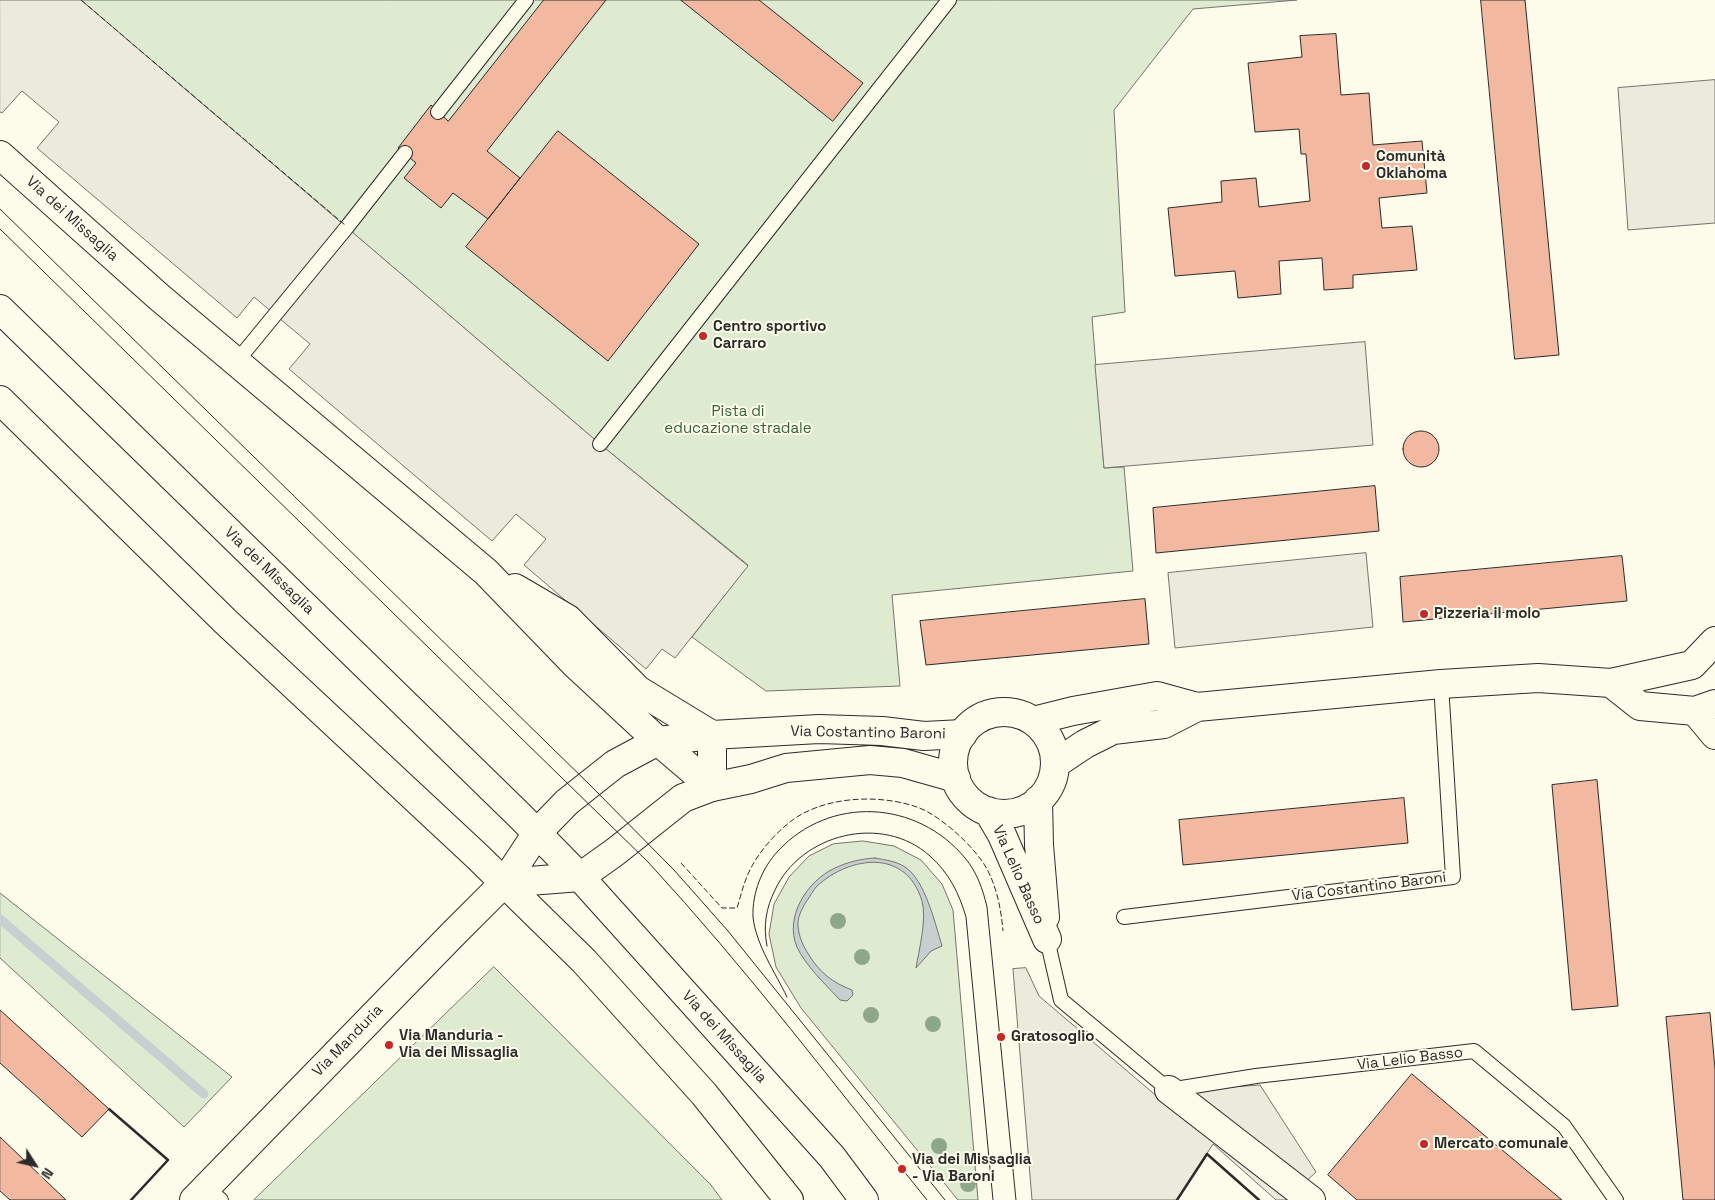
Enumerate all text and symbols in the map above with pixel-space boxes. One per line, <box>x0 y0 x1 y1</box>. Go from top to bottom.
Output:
place label: Comunità Oklahoma <box>1376 148 1447 183</box>
marker: Comunità Oklahoma <box>1360 160 1372 172</box>
street label: Via dei Missaglia <box>22 173 122 265</box>
place label: Centro sportivo Carraro <box>713 318 826 353</box>
marker: Centro sportivo Carraro <box>697 330 709 342</box>
park label: Pista di educazione stradale <box>664 403 812 438</box>
street label: Via dei Missaglia <box>220 524 318 618</box>
place label: Pizzeria il molo <box>1434 605 1540 623</box>
marker: Pizzeria il molo <box>1418 608 1430 620</box>
street label: Via Costantino Baroni <box>790 723 946 743</box>
street label: Via Lelio Basso <box>988 823 1048 927</box>
street label: Via Costantino Baroni <box>1291 869 1447 905</box>
street label: Via dei Missaglia <box>678 987 770 1087</box>
street label: Via Manduria <box>309 1001 387 1081</box>
place label: Via Manduria - Via dei Missaglia <box>399 1027 518 1062</box>
place label: Gratosoglio <box>1011 1028 1094 1046</box>
marker: Gratosoglio <box>995 1031 1007 1043</box>
marker: Via Manduria - Via dei Missaglia <box>383 1039 395 1051</box>
street label: Via Lelio Basso <box>1356 1044 1464 1074</box>
place label: Mercato comunale <box>1434 1135 1568 1153</box>
marker: Mercato comunale <box>1418 1138 1430 1150</box>
north arrow <box>10 1140 60 1190</box>
place label: Via dei Missaglia - Via Baroni <box>912 1151 1031 1186</box>
marker: Via dei Missaglia - Via Baroni <box>896 1163 908 1175</box>
text: N <box>37 1165 57 1183</box>

